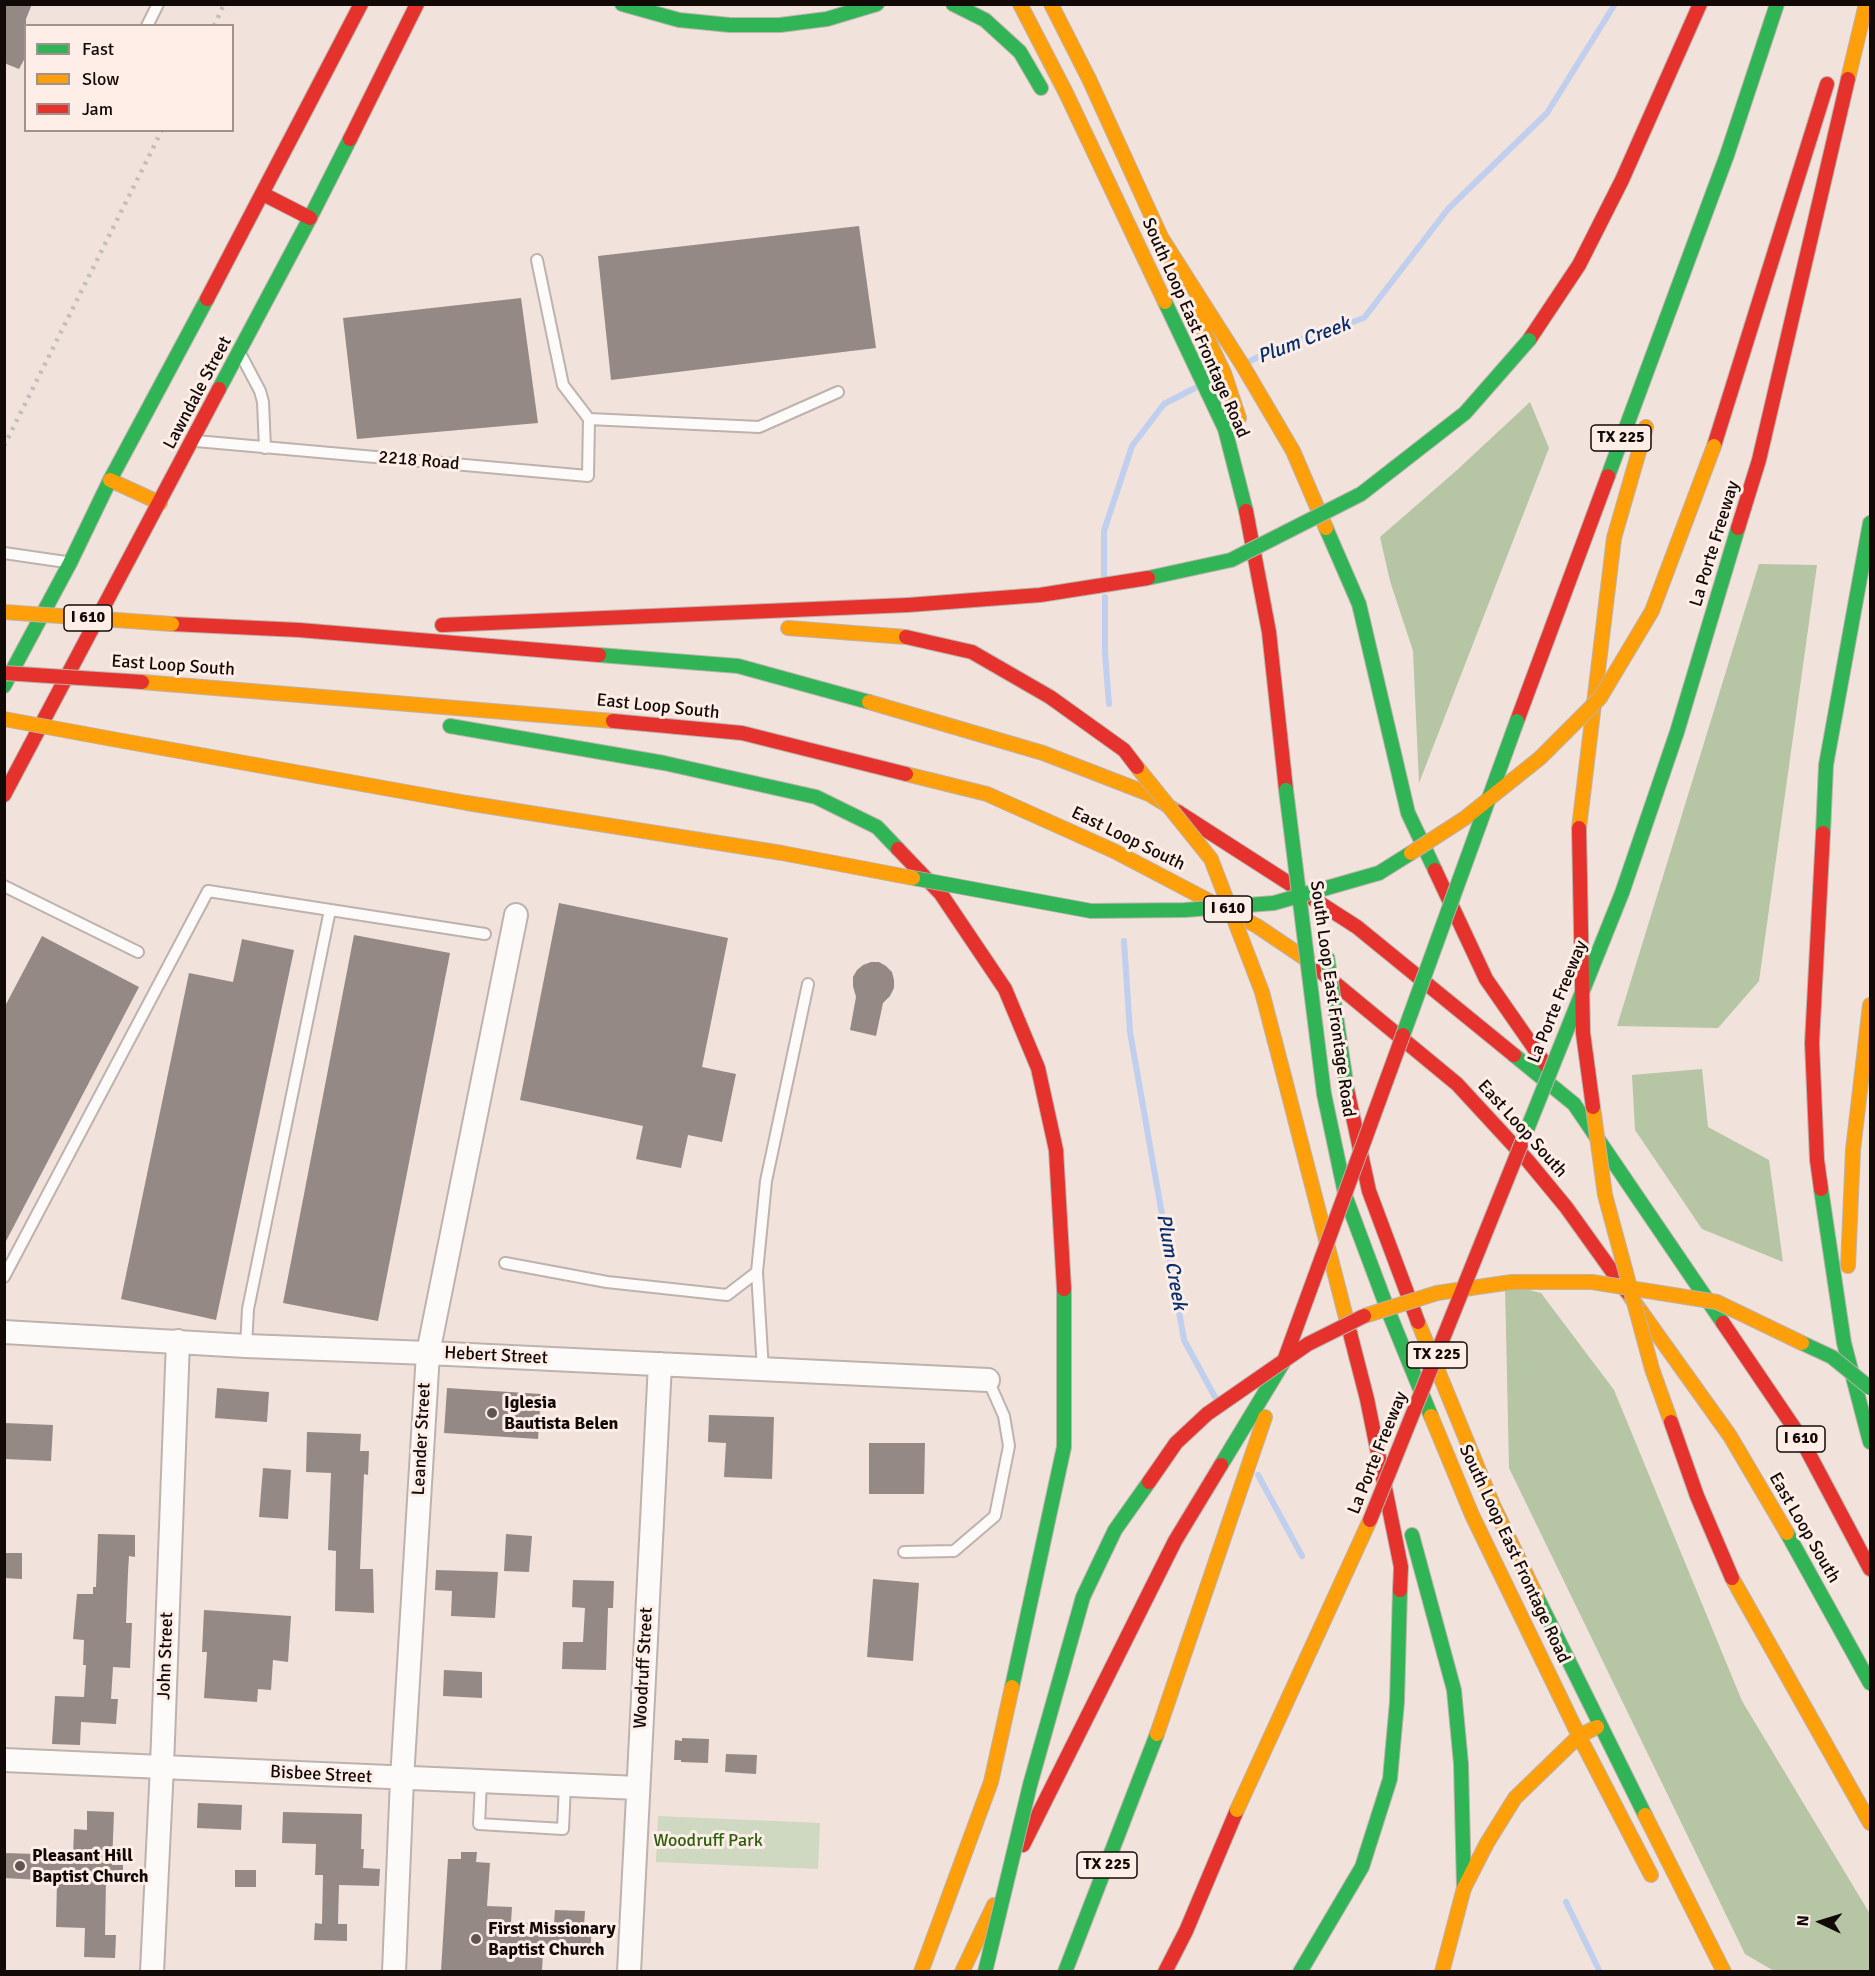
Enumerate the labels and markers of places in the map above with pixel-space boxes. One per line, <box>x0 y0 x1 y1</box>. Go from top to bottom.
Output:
place label: Iglesia Bautista Belen <box>504 1392 618 1434</box>
marker: Iglesia Bautista Belen <box>485 1406 499 1420</box>
place label: Pleasant Hill Baptist Church <box>32 1845 149 1888</box>
marker: Pleasant Hill Baptist Church <box>13 1859 27 1873</box>
place label: First Missionary Baptist Church <box>488 1918 616 1960</box>
marker: First Missionary Baptist Church <box>469 1932 483 1946</box>

